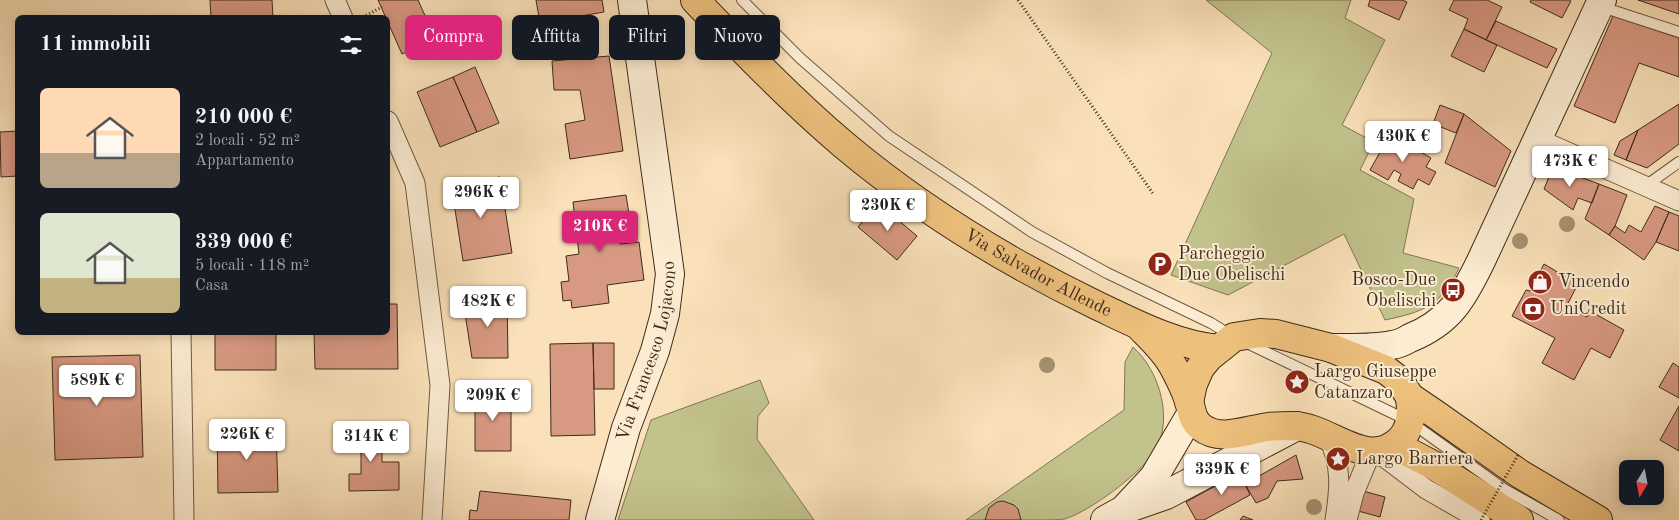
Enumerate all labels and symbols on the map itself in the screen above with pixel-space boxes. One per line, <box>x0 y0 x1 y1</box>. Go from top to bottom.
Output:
pin: 430K € <box>1362 120 1444 163</box>
pin: 473K € <box>1529 146 1611 188</box>
pin: 296K € <box>440 176 522 219</box>
pin: 230K € <box>847 190 929 232</box>
pin: 210K € <box>559 210 641 253</box>
street label: Via Salvador Allende <box>961 226 1114 320</box>
place label: Parcheggio Due Obelischi <box>1178 245 1285 284</box>
parking icon: Parcheggio Due Obelischi <box>1147 251 1173 277</box>
street label: Via Francesco Lojacono <box>614 260 679 443</box>
shop icon: Vincendo <box>1527 269 1553 295</box>
place label: Bosco-Due Obelischi <box>1351 271 1436 310</box>
place label: Vincendo <box>1558 273 1630 291</box>
bus stop icon: Bosco-Due Obelischi <box>1440 277 1466 303</box>
pin: 482K € <box>447 286 529 328</box>
bank icon: UniCredit <box>1520 296 1546 322</box>
place label: UniCredit <box>1550 300 1627 318</box>
place label: Largo Giuseppe Catanzaro <box>1314 363 1436 402</box>
pin: 589K € <box>56 364 138 407</box>
place icon: Largo Giuseppe Catanzaro <box>1284 369 1310 395</box>
pin: 209K € <box>452 380 534 422</box>
pin: 226K € <box>206 418 288 461</box>
pin: 314K € <box>330 420 412 463</box>
place icon: Largo Barriera <box>1325 446 1351 472</box>
place label: Largo Barriera <box>1356 450 1474 468</box>
pin: 339K € <box>1181 454 1263 496</box>
north arrow <box>1619 460 1664 505</box>

